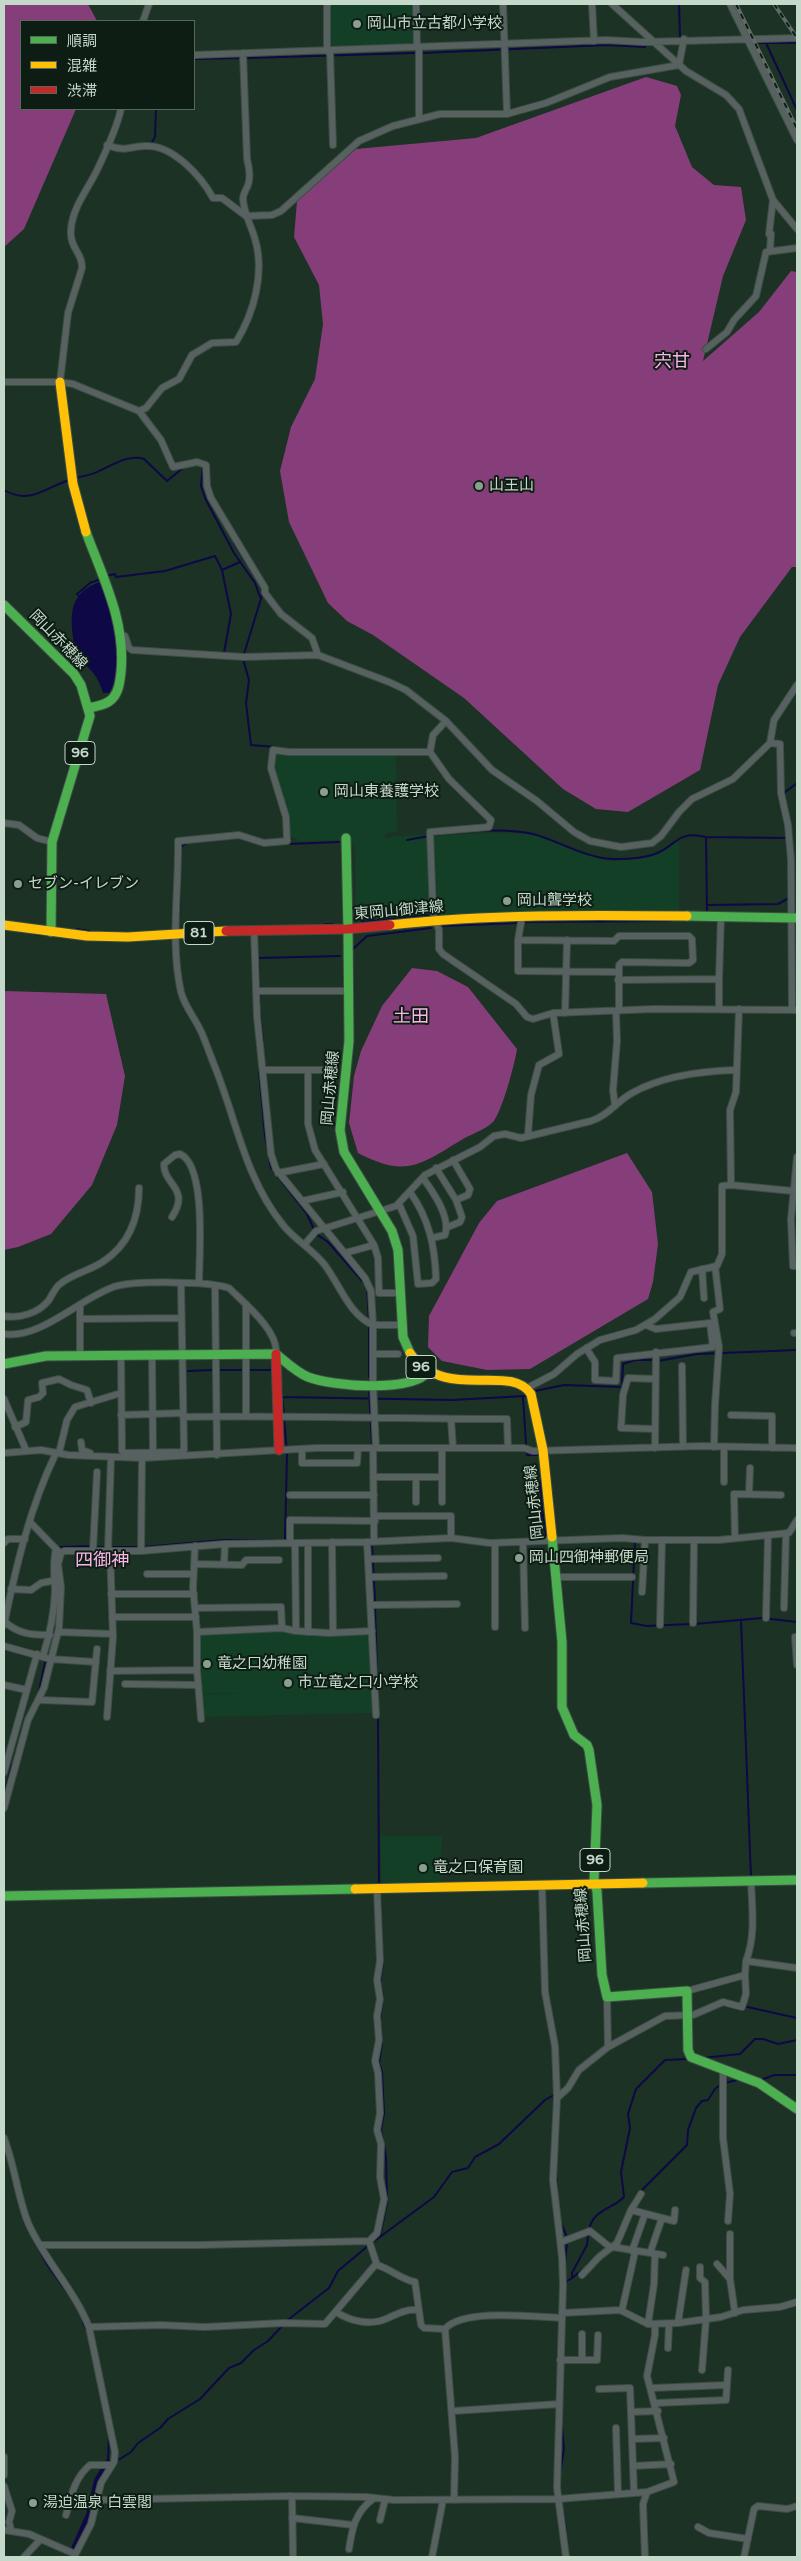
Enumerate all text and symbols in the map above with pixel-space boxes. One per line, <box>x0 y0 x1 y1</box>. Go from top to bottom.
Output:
place label: 岡山市立古都小学校 <box>367 15 502 33</box>
marker: 岡山市立古都小学校 <box>351 18 363 30</box>
legend <box>20 20 195 110</box>
text: 順調 <box>67 32 97 50</box>
text: 混雑 <box>67 57 97 75</box>
text: 渋滞 <box>67 82 97 100</box>
district label: 宍甘 <box>654 351 690 373</box>
place label: 山王山 <box>489 477 534 495</box>
marker: 山王山 <box>473 480 485 492</box>
street label: 岡山赤穂線 <box>25 607 91 673</box>
road number: 96 <box>65 741 95 764</box>
place label: 岡山東養護学校 <box>334 783 439 801</box>
marker: 岡山東養護学校 <box>318 786 330 798</box>
place label: セブン-イレブン <box>28 875 139 893</box>
marker: セブン-イレブン <box>12 878 24 890</box>
place label: 岡山聾学校 <box>517 892 592 910</box>
marker: 岡山聾学校 <box>501 895 513 907</box>
street label: 東岡山御津線 <box>353 898 445 924</box>
road number: 81 <box>184 921 214 944</box>
district label: 土田 <box>393 1006 429 1028</box>
street label: 岡山赤穂線 <box>319 1050 343 1126</box>
road number: 96 <box>406 1355 436 1378</box>
street label: 岡山赤穂線 <box>522 1464 548 1540</box>
place label: 岡山四御神郵便局 <box>529 1549 649 1567</box>
district label: 四御神 <box>75 1550 129 1572</box>
marker: 岡山四御神郵便局 <box>513 1552 525 1564</box>
place label: 竜之口幼稚園 <box>217 1655 307 1673</box>
marker: 竜之口幼稚園 <box>201 1658 213 1670</box>
place label: 市立竜之口小学校 <box>298 1674 418 1692</box>
marker: 市立竜之口小学校 <box>282 1677 294 1689</box>
road number: 96 <box>580 1848 610 1872</box>
place label: 竜之口保育園 <box>433 1859 523 1877</box>
marker: 竜之口保育園 <box>417 1862 429 1874</box>
street label: 岡山赤穂線 <box>572 1887 596 1963</box>
place label: 湯迫温泉 白雲閣 <box>43 2494 152 2512</box>
marker: 湯迫温泉 白雲閣 <box>27 2497 39 2509</box>

